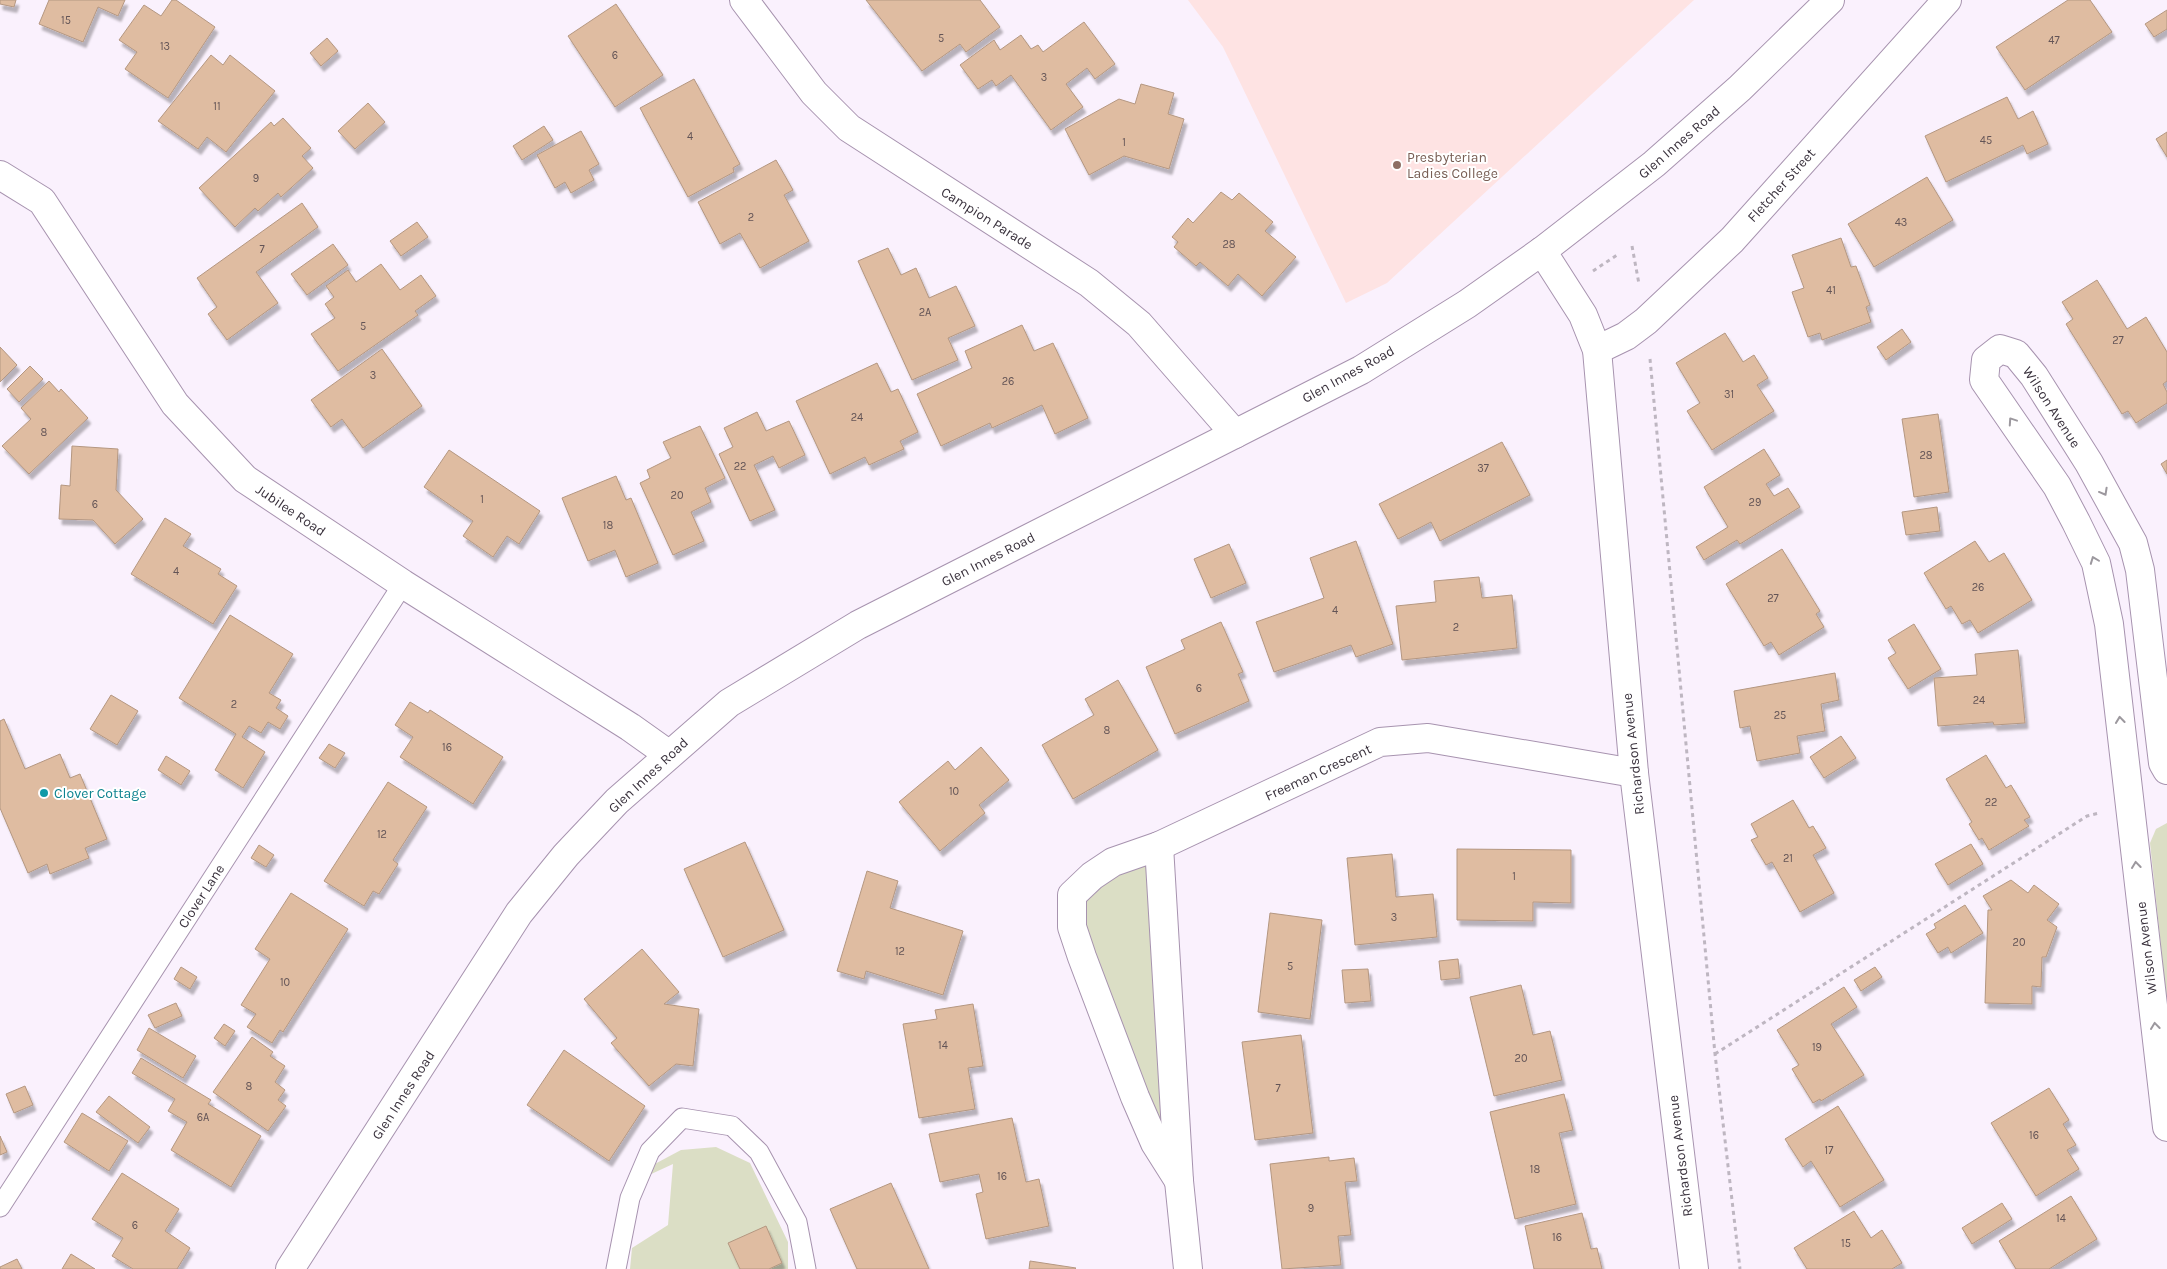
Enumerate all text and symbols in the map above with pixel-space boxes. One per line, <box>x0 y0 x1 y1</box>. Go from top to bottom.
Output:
house number: 15 <box>61 14 71 27</box>
house number: 5 <box>938 32 944 45</box>
house number: 47 <box>2048 34 2060 47</box>
house number: 13 <box>160 40 170 53</box>
house number: 6 <box>612 49 618 62</box>
house number: 3 <box>1041 71 1047 84</box>
house number: 11 <box>213 100 221 113</box>
street label: Glen Innes Road <box>1635 102 1724 183</box>
house number: 4 <box>687 130 693 143</box>
house number: 45 <box>1980 134 1992 147</box>
house number: 1 <box>1122 136 1126 149</box>
street label: Fletcher Street <box>1744 145 1819 226</box>
place label: Presbyterian Ladies College <box>1407 149 1498 182</box>
marker: Presbyterian Ladies College <box>1391 159 1403 171</box>
house number: 9 <box>253 172 259 185</box>
street label: Campion Parade <box>938 183 1036 253</box>
house number: 2 <box>748 211 754 224</box>
house number: 43 <box>1895 216 1907 229</box>
house number: 28 <box>1222 238 1236 251</box>
house number: 7 <box>259 243 265 256</box>
house number: 41 <box>1826 284 1836 297</box>
house number: 2A <box>919 306 932 319</box>
house number: 5 <box>360 320 366 333</box>
house number: 27 <box>2112 334 2124 347</box>
street label: Glen Innes Road <box>1299 342 1397 407</box>
street label: Wilson Avenue <box>2019 363 2084 451</box>
house number: 3 <box>370 369 376 382</box>
house number: 26 <box>1002 375 1014 388</box>
house number: 31 <box>1724 388 1734 401</box>
house number: 24 <box>851 411 863 424</box>
one-way arrow <box>2009 417 2018 426</box>
house number: 8 <box>41 426 48 439</box>
house number: 28 <box>1919 449 1933 462</box>
house number: 22 <box>734 460 746 473</box>
house number: 37 <box>1477 462 1489 475</box>
street label: Jubilee Road <box>253 481 329 540</box>
one-way arrow <box>2098 486 2108 495</box>
house number: 20 <box>671 489 683 502</box>
house number: 1 <box>480 493 484 506</box>
house number: 29 <box>1749 496 1761 509</box>
house number: 6 <box>92 498 98 511</box>
house number: 18 <box>603 519 613 532</box>
street label: Glen Innes Road <box>939 529 1038 590</box>
one-way arrow <box>2090 556 2100 565</box>
house number: 4 <box>173 565 179 578</box>
house number: 26 <box>1972 581 1984 594</box>
house number: 27 <box>1767 592 1779 605</box>
house number: 4 <box>1332 604 1338 617</box>
house number: 2 <box>1453 621 1459 634</box>
house number: 6 <box>1196 682 1202 695</box>
street label: Richardson Avenue <box>1619 692 1648 816</box>
house number: 24 <box>1973 694 1985 707</box>
house number: 2 <box>231 698 237 711</box>
house number: 25 <box>1774 709 1786 722</box>
one-way arrow <box>2115 716 2126 724</box>
house number: 8 <box>1104 724 1111 737</box>
street label: Glen Innes Road <box>605 734 692 817</box>
street label: Freeman Crescent <box>1262 740 1374 805</box>
house number: 16 <box>442 741 452 754</box>
place label: Clover Cottage <box>54 785 146 802</box>
house number: 10 <box>949 785 959 798</box>
marker: Clover Cottage <box>38 787 50 799</box>
house number: 22 <box>1985 796 1997 809</box>
house number: 12 <box>377 828 387 841</box>
house number: 21 <box>1783 852 1793 865</box>
one-way arrow <box>2132 860 2142 869</box>
street label: Clover Lane <box>175 861 228 931</box>
house number: 1 <box>1512 870 1516 883</box>
street label: Wilson Avenue <box>2132 901 2161 995</box>
house number: 3 <box>1391 911 1397 924</box>
house number: 20 <box>2013 936 2025 949</box>
house number: 12 <box>895 945 905 958</box>
house number: 5 <box>1287 960 1293 973</box>
house number: 10 <box>280 976 290 989</box>
one-way arrow <box>2150 1022 2161 1030</box>
house number: 14 <box>938 1039 948 1052</box>
house number: 19 <box>1812 1041 1822 1054</box>
street label: Glen Innes Road <box>368 1048 439 1143</box>
house number: 20 <box>1515 1052 1527 1065</box>
house number: 8 <box>246 1080 253 1093</box>
house number: 7 <box>1275 1082 1281 1095</box>
street label: Richardson Avenue <box>1665 1094 1696 1218</box>
house number: 6A <box>197 1111 210 1124</box>
house number: 16 <box>2029 1129 2039 1142</box>
house number: 17 <box>1825 1144 1833 1157</box>
house number: 18 <box>1530 1163 1540 1176</box>
house number: 16 <box>997 1170 1007 1183</box>
house number: 9 <box>1308 1202 1314 1215</box>
house number: 14 <box>2056 1212 2066 1225</box>
house number: 6 <box>132 1219 138 1232</box>
house number: 16 <box>1552 1231 1562 1244</box>
house number: 15 <box>1841 1237 1851 1250</box>

